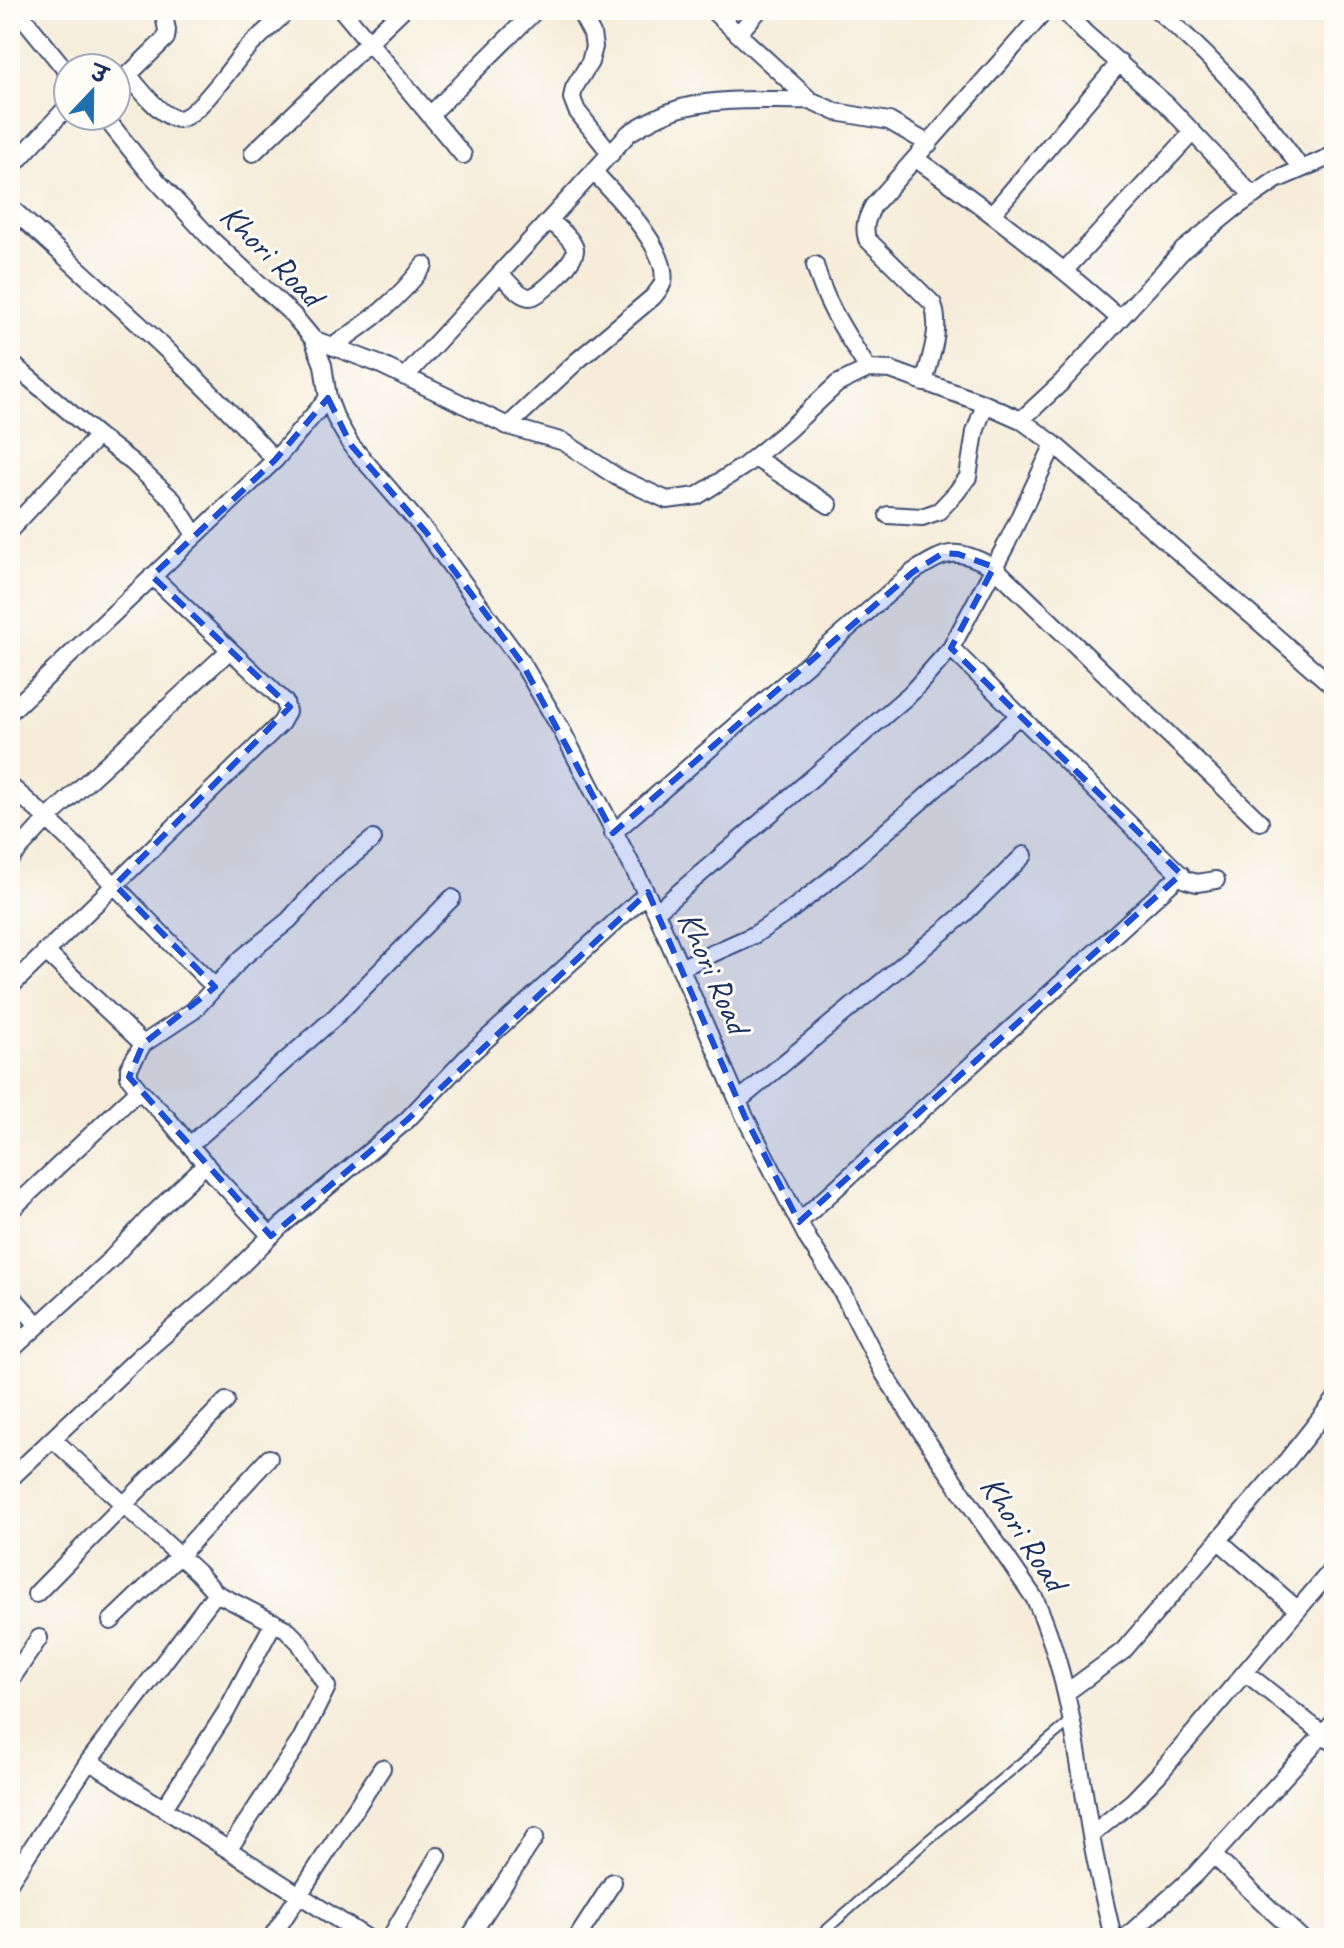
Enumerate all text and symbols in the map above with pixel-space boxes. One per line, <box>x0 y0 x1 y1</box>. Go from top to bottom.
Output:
north arrow <box>52 52 132 132</box>
text: उ <box>85 58 113 91</box>
street label: Khori Road <box>211 194 336 319</box>
street label: Khori Road <box>668 904 762 1044</box>
street label: Khori Road <box>971 1467 1080 1603</box>

